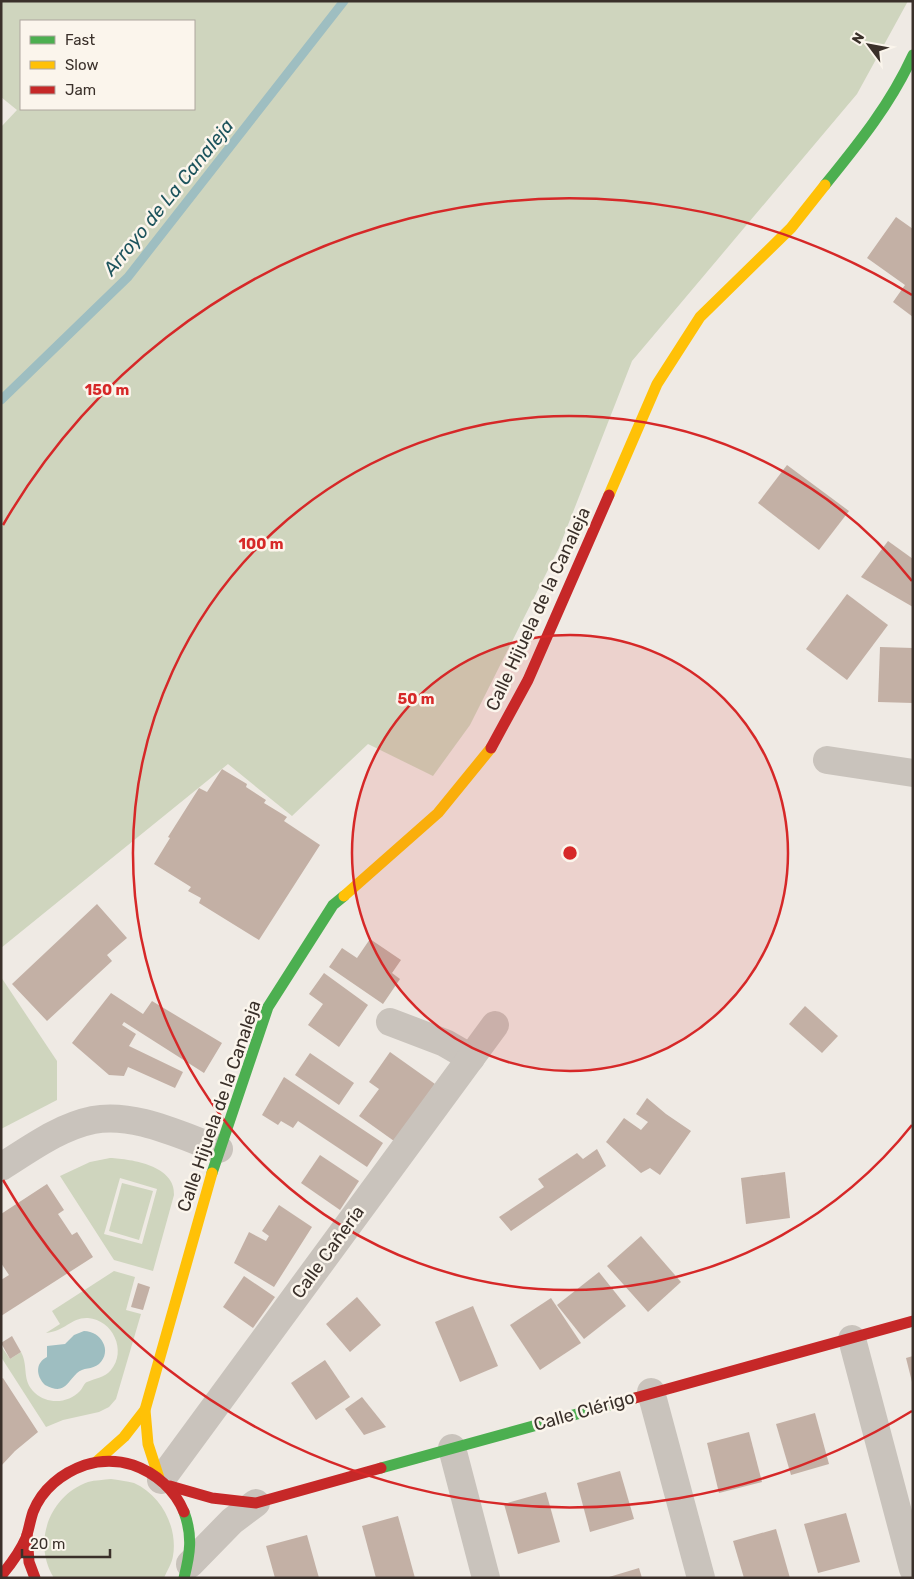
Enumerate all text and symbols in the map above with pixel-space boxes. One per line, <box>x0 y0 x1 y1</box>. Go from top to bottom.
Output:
legend <box>20 20 195 110</box>
north arrow <box>844 20 894 70</box>
text: N <box>849 30 868 47</box>
text: Fast <box>65 31 95 49</box>
text: Slow <box>65 56 98 74</box>
text: Jam <box>65 81 96 99</box>
water label: Arroyo de La Canaleja <box>98 115 238 281</box>
text: 150 m <box>85 381 129 399</box>
street label: Calle Hijuela de la Canaleja <box>481 504 595 714</box>
text: 100 m <box>239 535 283 553</box>
text: 50 m <box>398 690 434 708</box>
centre of rings <box>561 844 579 862</box>
street label: Calle Hijuela de la Canaleja <box>172 997 266 1215</box>
street label: Calle Cañería <box>287 1201 369 1303</box>
street label: Calle Clérigo <box>531 1386 637 1436</box>
scale bar <box>22 1526 110 1558</box>
text: 20 m <box>30 1535 65 1553</box>

